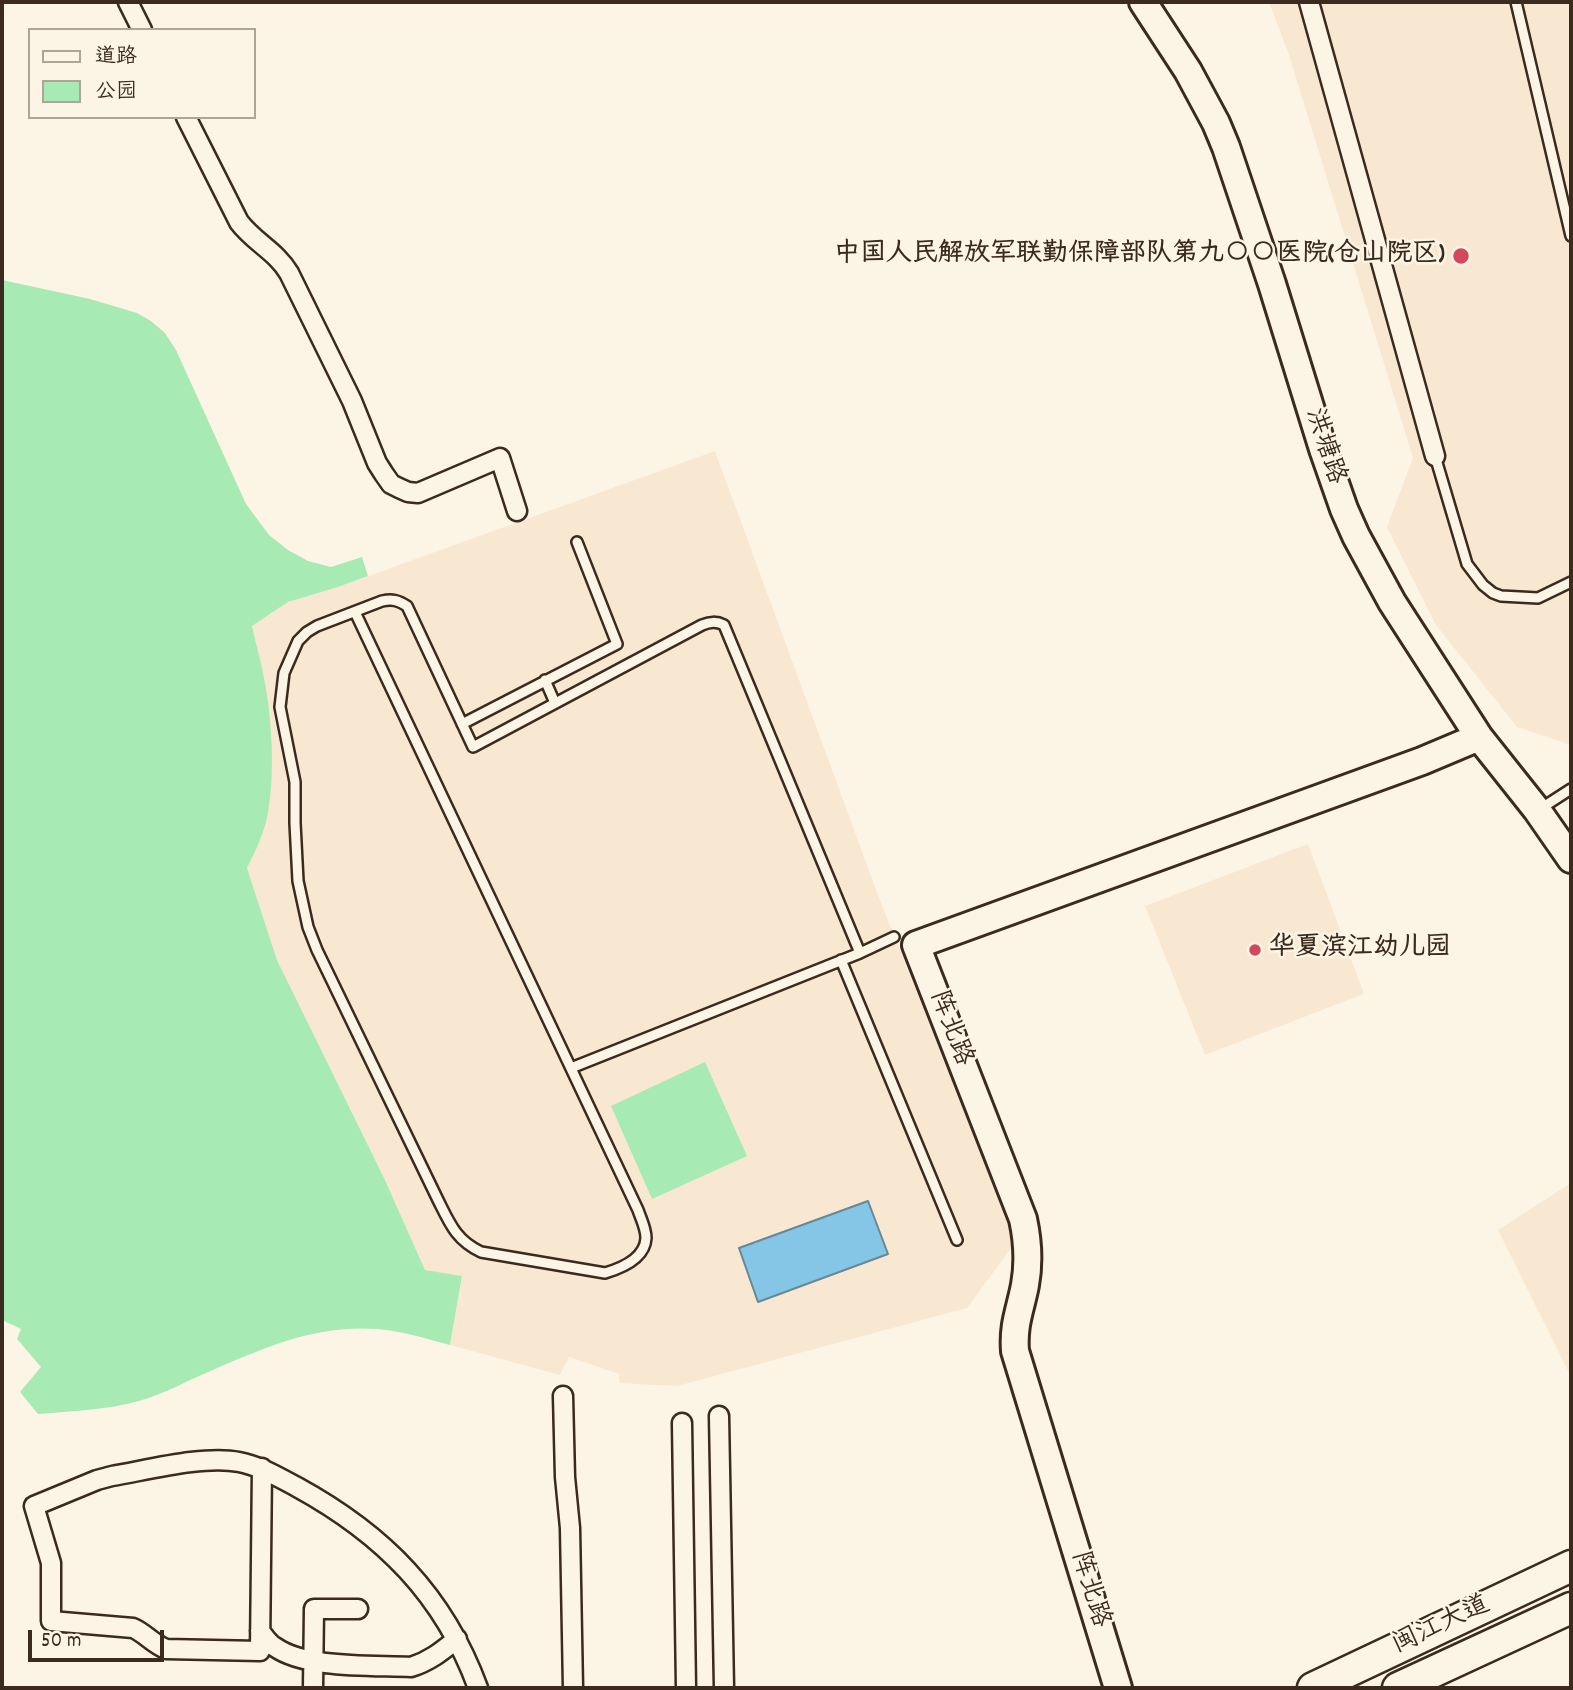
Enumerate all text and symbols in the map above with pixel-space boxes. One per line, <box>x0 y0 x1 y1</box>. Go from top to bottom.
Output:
legend <box>28 28 256 119</box>
text: 道路 <box>95 43 137 73</box>
text: 公园 <box>95 78 137 108</box>
place label: 中国人民解放军联勤保障部队第九〇〇医院(仓山院区) <box>834 240 1445 272</box>
marker: 中国人民解放军联勤保障部队第九〇〇医院(仓山院区) <box>1451 246 1471 266</box>
street label: 洪塘路 <box>1296 405 1350 489</box>
place label: 华夏滨江幼儿园 <box>1269 934 1451 966</box>
marker: 华夏滨江幼儿园 <box>1247 942 1263 958</box>
street label: 阵北路 <box>920 987 978 1071</box>
street label: 阵北路 <box>1062 1548 1114 1632</box>
street label: 闽江大道 <box>1388 1591 1496 1663</box>
scale bar <box>32 1616 168 1660</box>
text: 50 m <box>41 1627 81 1657</box>

